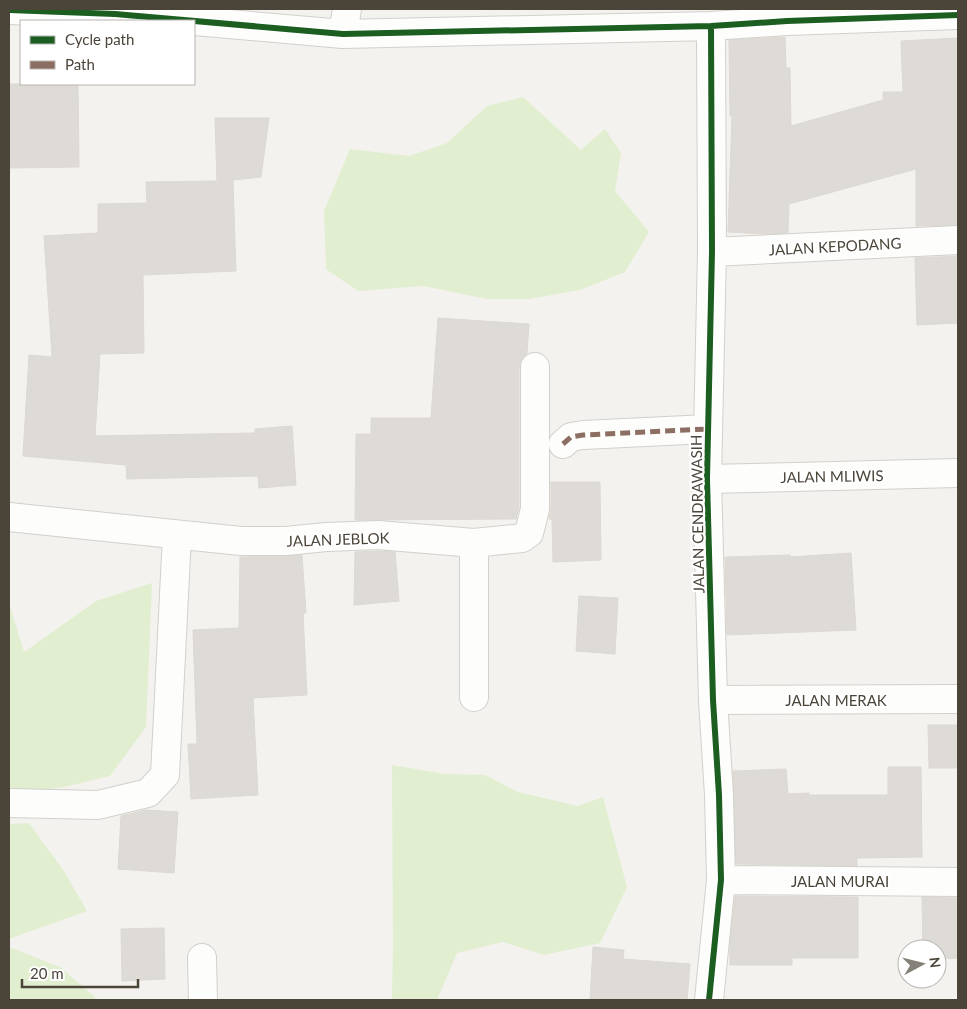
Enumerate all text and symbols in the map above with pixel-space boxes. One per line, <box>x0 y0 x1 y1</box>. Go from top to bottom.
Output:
legend <box>20 20 195 85</box>
text: Cycle path <box>65 30 134 48</box>
text: Path <box>65 55 95 73</box>
street label: JALAN KEPODANG <box>768 234 902 258</box>
street label: JALAN CENDRAWASIH <box>687 434 707 594</box>
street label: JALAN MLIWIS <box>780 466 884 486</box>
street label: JALAN JEBLOK <box>286 528 390 550</box>
street label: JALAN MERAK <box>785 691 887 709</box>
street label: JALAN MURAI <box>791 872 889 890</box>
north arrow <box>897 939 947 989</box>
scale bar <box>22 956 139 988</box>
text: N <box>926 956 944 969</box>
text: 20 m <box>30 964 64 982</box>

